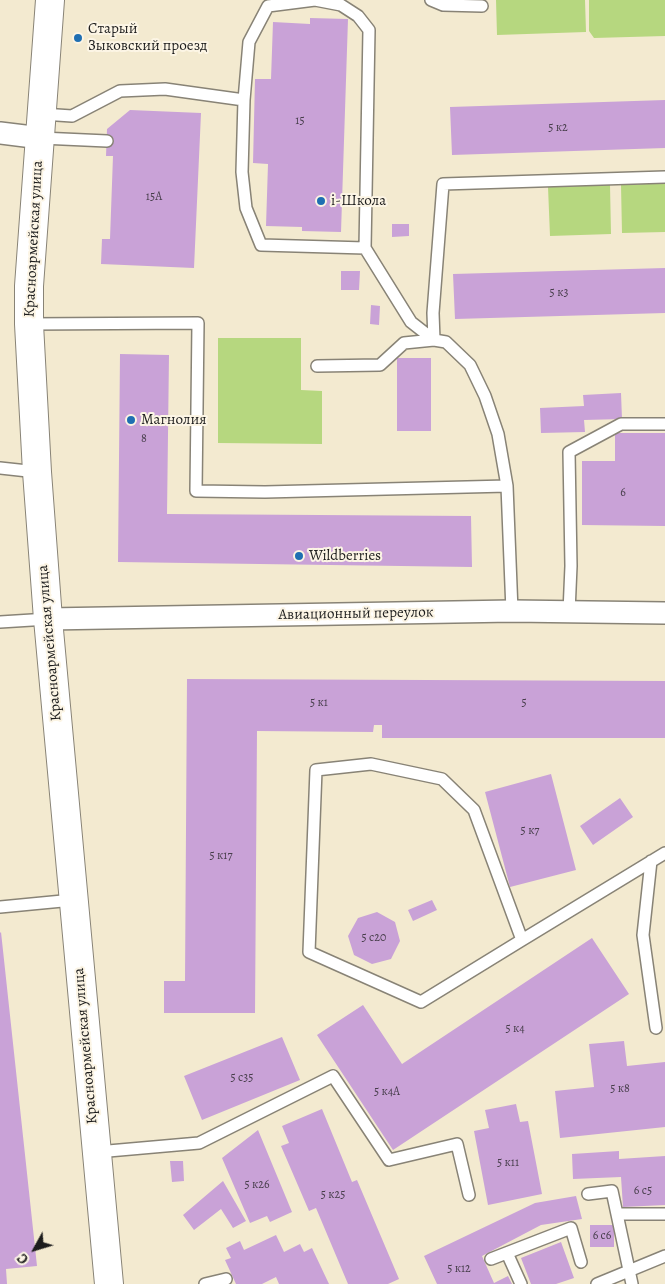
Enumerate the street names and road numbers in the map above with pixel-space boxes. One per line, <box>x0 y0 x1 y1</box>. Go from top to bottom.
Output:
street label: Красноармейская улица <box>21 160 47 318</box>
street label: Красноармейская улица <box>34 564 66 722</box>
street label: Авиационный переулок <box>278 604 434 624</box>
street label: Красноармейская улица <box>70 967 102 1125</box>

